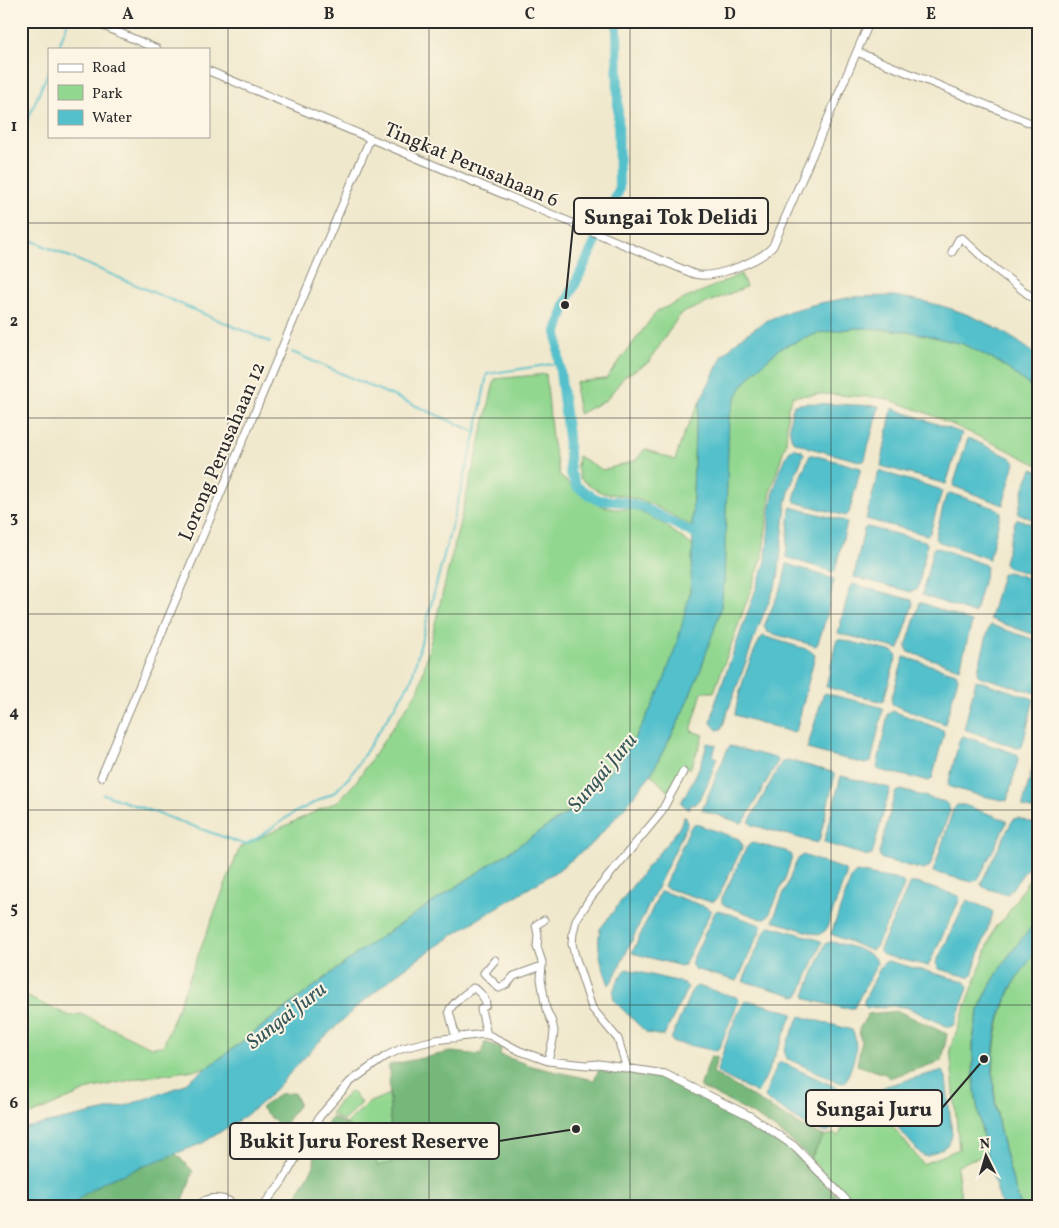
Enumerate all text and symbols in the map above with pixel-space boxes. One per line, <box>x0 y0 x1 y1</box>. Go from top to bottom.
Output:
text: A <box>122 4 134 26</box>
text: B <box>324 4 335 26</box>
text: C <box>525 4 535 26</box>
text: D <box>724 4 736 26</box>
text: E <box>926 4 936 26</box>
legend <box>48 48 210 138</box>
text: Road <box>92 58 126 79</box>
text: Park <box>92 84 123 105</box>
text: Water <box>92 108 132 129</box>
text: 1 <box>11 116 17 138</box>
street label: Tingkat Perusahaan 6 <box>380 116 563 215</box>
callout: Sungai Tok Delidi <box>574 198 768 234</box>
text: Sungai Tok Delidi <box>584 204 758 233</box>
text: 2 <box>10 311 18 333</box>
street label: Lorong Perusahaan 12 <box>172 358 273 546</box>
text: 3 <box>10 507 18 529</box>
text: 4 <box>9 702 19 724</box>
water label: Sungai Juru <box>561 727 645 819</box>
text: 5 <box>10 898 18 920</box>
water label: Sungai Juru <box>241 975 333 1057</box>
callout: Sungai Juru <box>806 1090 942 1126</box>
text: 6 <box>10 1093 19 1115</box>
text: Sungai Juru <box>816 1096 932 1125</box>
callout: Bukit Juru Forest Reserve <box>230 1123 499 1159</box>
text: Bukit Juru Forest Reserve <box>239 1128 489 1157</box>
north arrow <box>962 1130 1012 1180</box>
text: N <box>979 1135 991 1154</box>

